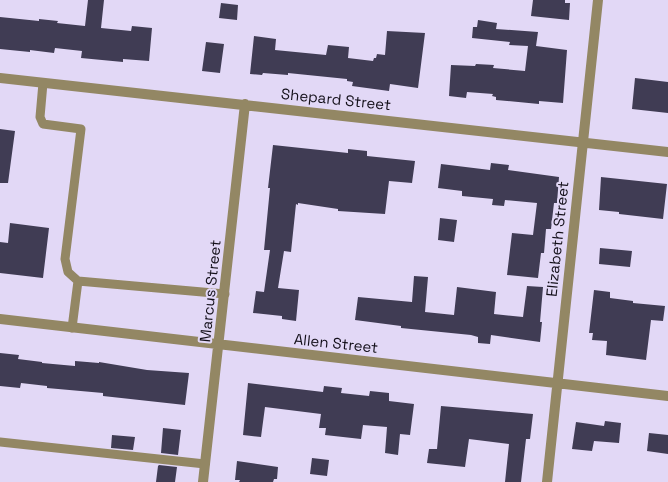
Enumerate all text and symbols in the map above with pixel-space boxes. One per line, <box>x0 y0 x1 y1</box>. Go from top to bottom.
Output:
street label: Shepard Street <box>280 84 392 114</box>
street label: Elizabeth Street <box>541 180 573 298</box>
street label: Marcus Street <box>195 239 225 343</box>
street label: Allen Street <box>293 329 379 357</box>

